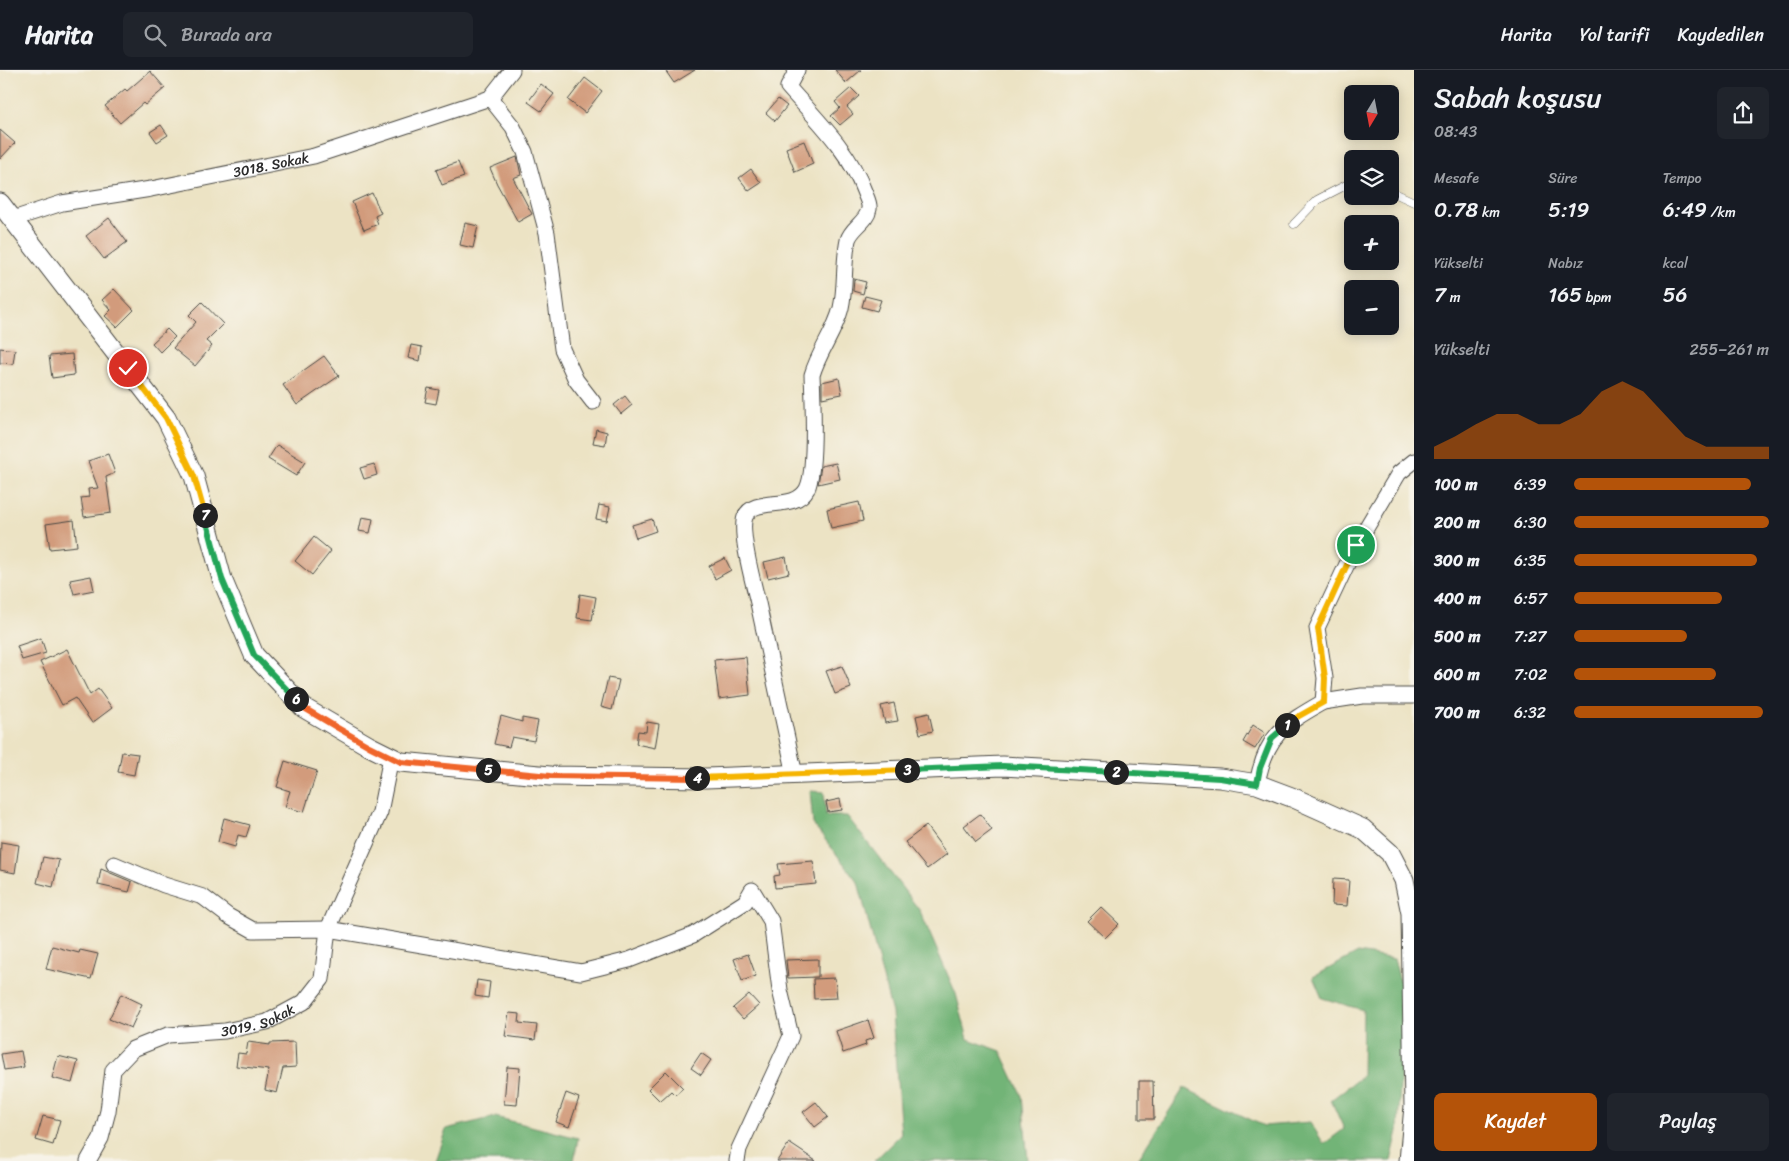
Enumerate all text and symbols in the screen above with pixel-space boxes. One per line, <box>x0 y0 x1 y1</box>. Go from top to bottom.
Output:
search box <box>123 12 473 57</box>
text: Harita <box>25 14 93 56</box>
text: Burada ara <box>181 18 272 51</box>
text: Harita <box>1501 19 1552 51</box>
text: Yol tarifi <box>1580 19 1649 51</box>
text: Kaydedilen <box>1677 19 1764 51</box>
icon: search <box>141 21 169 49</box>
text: Sabah koşusu <box>1434 73 1602 122</box>
north arrow <box>1344 85 1399 140</box>
map controls <box>1344 85 1399 335</box>
button: share <box>1717 87 1769 139</box>
text: 08:43 <box>1434 117 1477 146</box>
street label: 3018. Sokak <box>231 145 312 185</box>
button: layers <box>1344 150 1399 205</box>
text: Mesafe <box>1434 166 1479 191</box>
text: Süre <box>1548 166 1578 191</box>
text: Tempo <box>1663 166 1702 191</box>
text: 0.78 <box>1434 191 1478 229</box>
text: 5:19 <box>1548 191 1589 229</box>
text: 6:49 <box>1663 191 1707 229</box>
text: km <box>1478 200 1500 225</box>
text: /km <box>1707 200 1736 225</box>
button: + <box>1344 215 1399 270</box>
text: Yükselti <box>1434 251 1483 276</box>
text: Nabız <box>1548 251 1583 276</box>
text: kcal <box>1663 251 1688 276</box>
text: 7 <box>1434 276 1446 314</box>
text: 165 <box>1548 276 1582 314</box>
text: 56 <box>1663 276 1687 314</box>
button: − <box>1344 280 1399 335</box>
text: m <box>1446 285 1460 310</box>
text: bpm <box>1582 285 1612 310</box>
text: Yükselti <box>1434 335 1490 364</box>
text: 255–261 m <box>1690 335 1769 364</box>
pin <box>107 347 149 389</box>
icon: check <box>114 354 142 382</box>
text: 100 m <box>1434 470 1478 499</box>
text: 6:39 <box>1514 470 1547 499</box>
pin: 7 <box>192 502 218 528</box>
text: 7 <box>202 503 210 528</box>
text: 200 m <box>1434 508 1480 537</box>
text: 6:30 <box>1514 508 1547 537</box>
pin <box>1335 524 1377 566</box>
icon: arrive <box>1342 531 1370 559</box>
text: 300 m <box>1434 546 1479 575</box>
text: 6:35 <box>1514 546 1546 575</box>
text: 400 m <box>1434 584 1481 613</box>
text: 6:57 <box>1514 584 1547 613</box>
text: 500 m <box>1434 622 1480 651</box>
text: 7:27 <box>1514 622 1546 651</box>
text: 600 m <box>1434 660 1480 689</box>
text: 7:02 <box>1514 660 1547 689</box>
pin: 6 <box>284 686 308 712</box>
text: 6 <box>293 687 300 712</box>
text: 700 m <box>1434 698 1480 727</box>
text: 6:32 <box>1514 698 1546 727</box>
pin: 1 <box>1274 712 1300 738</box>
text: 1 <box>1284 713 1291 738</box>
pin: 5 <box>476 758 500 782</box>
text: 5 <box>484 758 493 783</box>
pin: 3 <box>894 758 920 782</box>
text: 3 <box>904 758 911 783</box>
pin: 2 <box>1104 760 1128 784</box>
text: 2 <box>1112 760 1121 785</box>
pin: 4 <box>684 766 710 790</box>
text: 4 <box>693 766 702 791</box>
street label: 3019. Sokak <box>220 997 300 1044</box>
button: Kaydet <box>1434 1093 1597 1151</box>
button: Paylaş <box>1607 1093 1769 1151</box>

